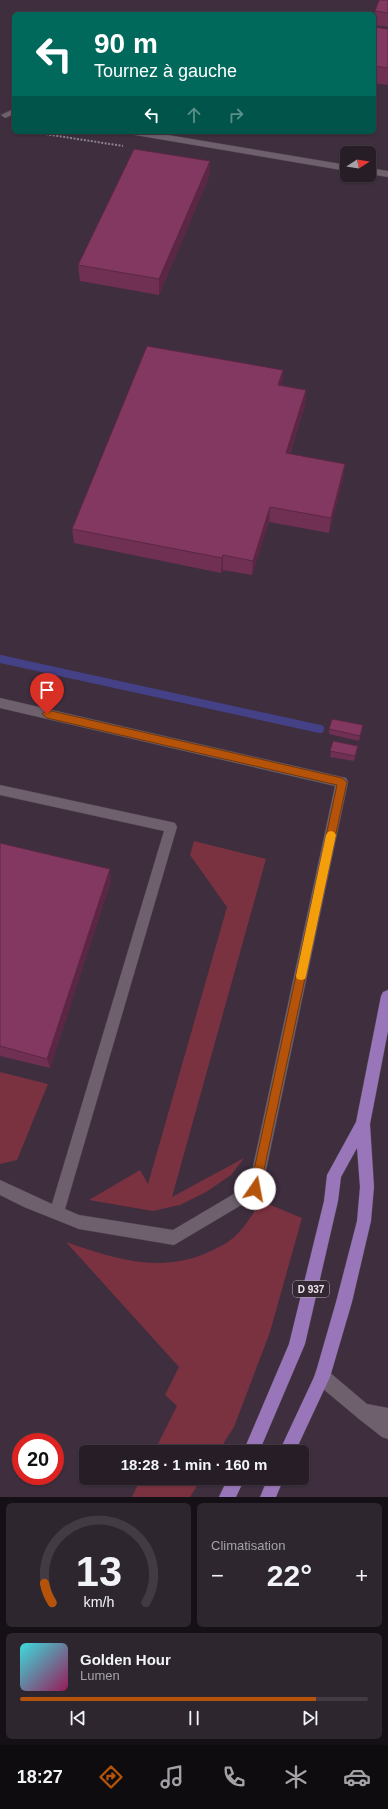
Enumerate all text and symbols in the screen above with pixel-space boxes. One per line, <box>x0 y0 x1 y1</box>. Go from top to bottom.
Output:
icon: left <box>28 28 80 80</box>
text: 90 m <box>94 28 158 59</box>
text: Tournez à gauche <box>94 61 237 81</box>
icon: left <box>141 104 163 126</box>
icon: ahead <box>183 104 205 126</box>
icon: right <box>225 104 247 126</box>
north arrow <box>340 146 376 182</box>
map controls <box>340 146 376 182</box>
pin <box>30 673 64 714</box>
icon: arrive <box>36 679 58 701</box>
position arrow <box>234 1168 276 1210</box>
road number: D 937 <box>293 1281 329 1297</box>
speed limit sign: 20 <box>12 1433 64 1485</box>
text: 18:28 · 1 min · 160 m <box>121 1456 267 1473</box>
text: Climatisation <box>211 1538 285 1553</box>
text: 13 <box>75 1548 122 1595</box>
text: 22° <box>267 1559 312 1592</box>
text: − <box>211 1563 224 1588</box>
text: + <box>355 1563 368 1588</box>
text: km/h <box>83 1594 114 1610</box>
text: Golden Hour <box>80 1651 171 1668</box>
text: Lumen <box>80 1668 120 1683</box>
icon: previous <box>67 1707 89 1729</box>
icon: pause <box>183 1707 205 1729</box>
icon: next <box>299 1707 321 1729</box>
icon: directions <box>97 1763 125 1791</box>
icon: music <box>158 1763 186 1791</box>
icon: phone <box>220 1763 248 1791</box>
icon: climate <box>282 1763 310 1791</box>
icon: car <box>343 1763 371 1791</box>
text: 18:27 <box>17 1767 63 1787</box>

